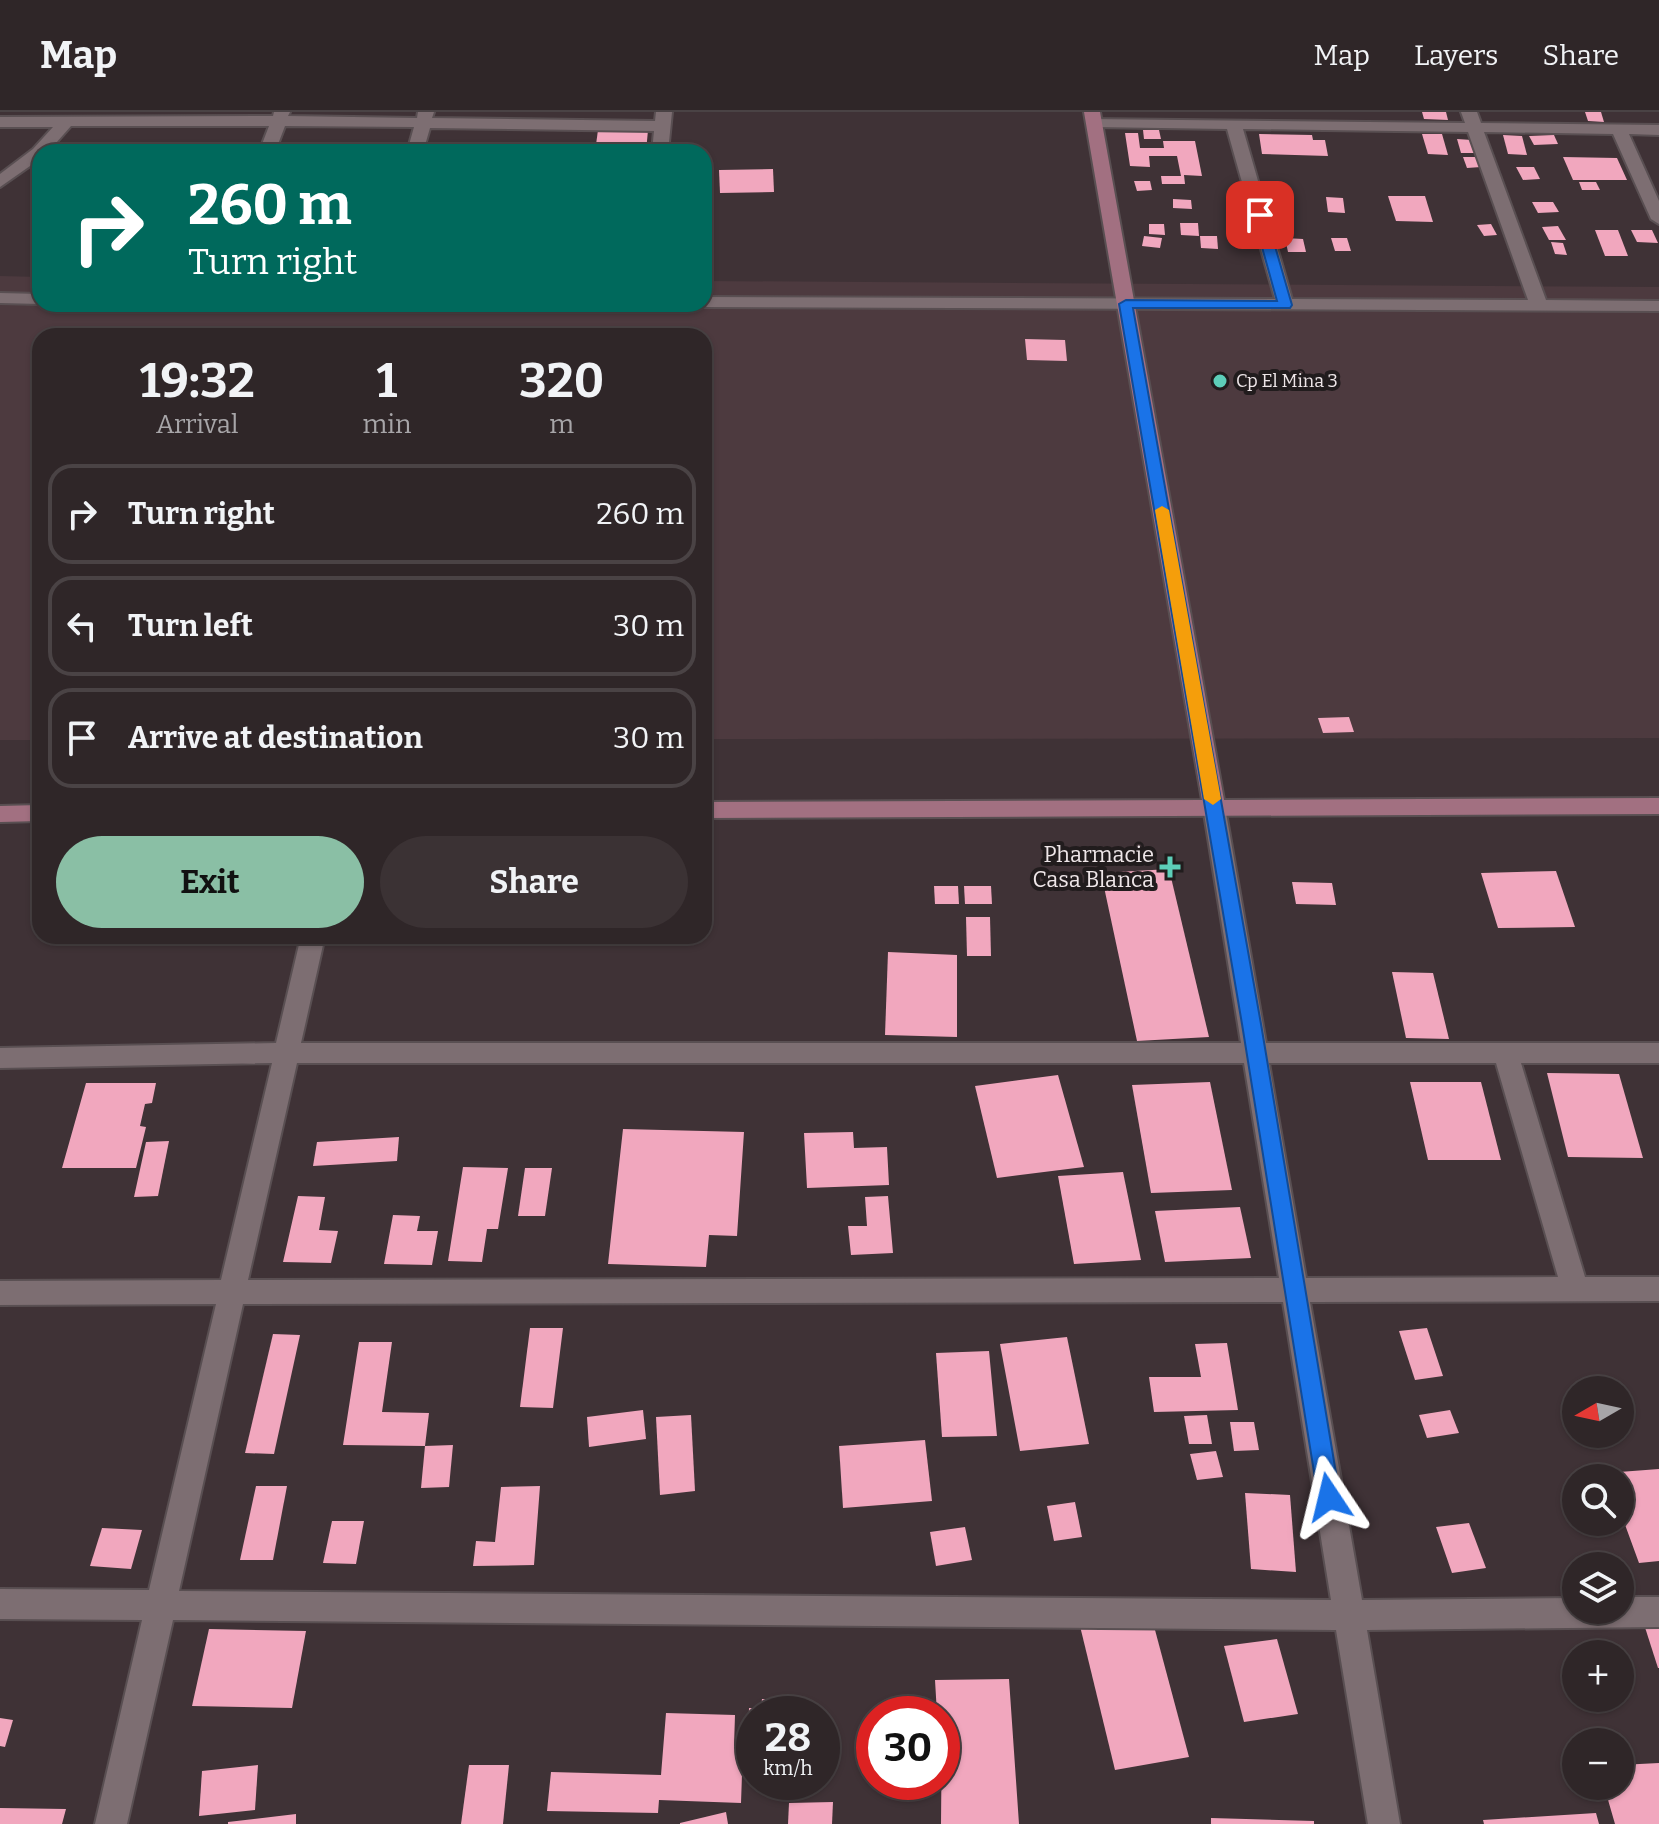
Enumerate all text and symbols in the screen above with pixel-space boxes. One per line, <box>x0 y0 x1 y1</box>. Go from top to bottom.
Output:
text: Map <box>40 32 117 78</box>
text: Map <box>1313 39 1370 72</box>
text: Layers <box>1414 39 1498 72</box>
text: Share <box>1542 39 1619 72</box>
text: 260 m <box>188 172 352 239</box>
icon: right <box>56 176 160 280</box>
pin <box>1226 181 1294 249</box>
icon: arrive <box>1238 193 1282 237</box>
text: Turn right <box>188 240 357 284</box>
text: 19:32 <box>140 352 255 410</box>
text: 1 <box>377 352 397 410</box>
text: 320 <box>519 352 604 410</box>
place label: Cp El Mina 3 <box>1236 370 1338 392</box>
marker: Cp El Mina 3 <box>1211 372 1229 390</box>
text: Arrival <box>156 409 238 440</box>
text: min <box>362 409 411 440</box>
text: m <box>549 409 574 440</box>
icon: right <box>60 492 104 536</box>
text: Turn right <box>128 496 275 532</box>
text: 260 m <box>596 496 684 532</box>
icon: left <box>60 604 104 648</box>
text: Turn left <box>128 608 253 644</box>
text: 30 m <box>613 608 684 644</box>
icon: arrive <box>60 716 104 760</box>
text: Arrive at destination <box>128 720 423 756</box>
text: 30 m <box>613 720 684 756</box>
button: Exit <box>56 836 364 928</box>
button: Share <box>380 836 688 928</box>
place label: Pharmacie Casa Blanca <box>1032 841 1154 893</box>
marker: Pharmacie Casa Blanca <box>1161 858 1179 876</box>
north arrow <box>1562 1376 1634 1448</box>
map controls <box>1562 1376 1634 1800</box>
position arrow <box>1287 1455 1371 1539</box>
button: search <box>1562 1464 1634 1536</box>
button: layers <box>1562 1552 1634 1624</box>
button: + <box>1562 1640 1634 1712</box>
speed limit sign: 30 <box>856 1696 960 1800</box>
text: 28 <box>765 1714 811 1762</box>
button: − <box>1562 1728 1634 1800</box>
text: km/h <box>763 1756 813 1780</box>

